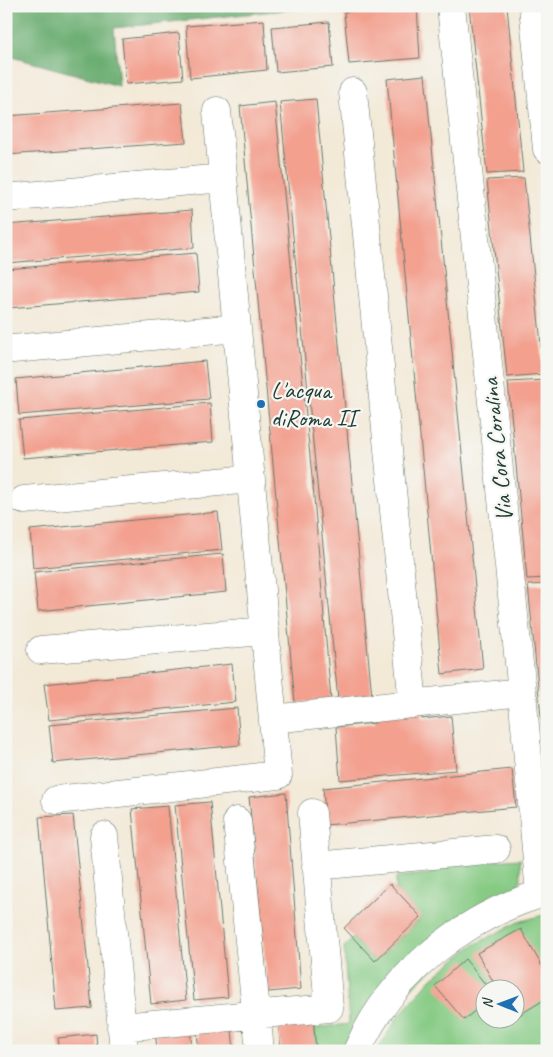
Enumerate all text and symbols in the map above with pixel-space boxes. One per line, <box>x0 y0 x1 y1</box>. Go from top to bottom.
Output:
place label: L'acqua diRoma II <box>271 375 361 433</box>
street label: Via Cora Coralina <box>474 375 519 523</box>
marker: L'acqua diRoma II <box>255 398 267 410</box>
north arrow <box>476 980 526 1030</box>
text: N <box>479 997 496 1008</box>

